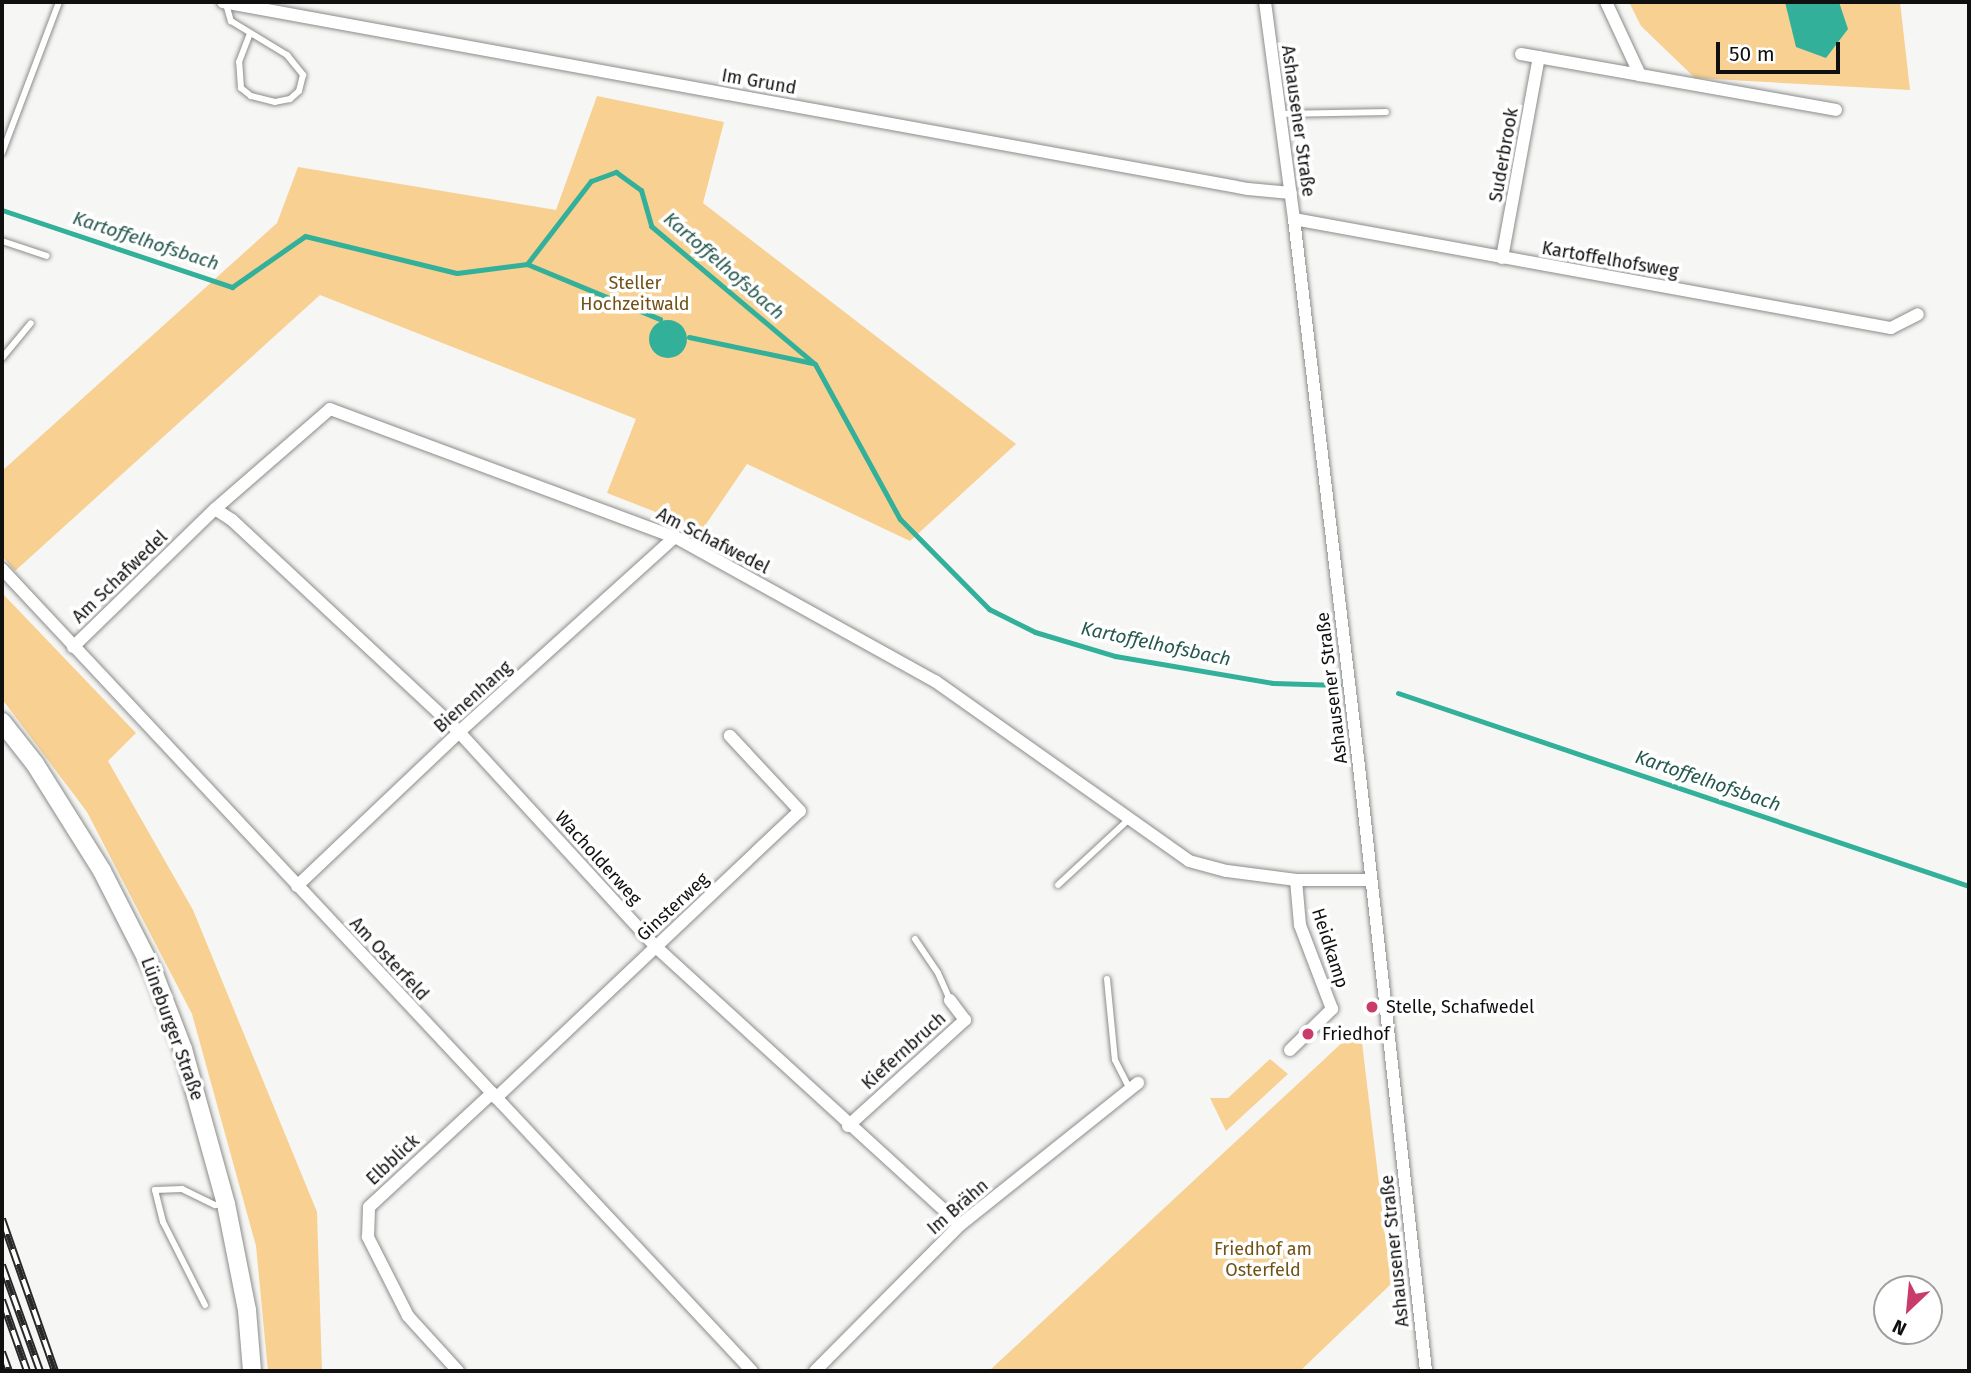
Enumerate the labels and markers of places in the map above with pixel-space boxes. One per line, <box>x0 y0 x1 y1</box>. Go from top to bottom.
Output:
place label: Stelle, Schafwedel <box>1386 996 1534 1018</box>
marker: Stelle, Schafwedel <box>1364 999 1380 1015</box>
place label: Friedhof <box>1322 1023 1390 1045</box>
marker: Friedhof <box>1300 1026 1316 1042</box>

